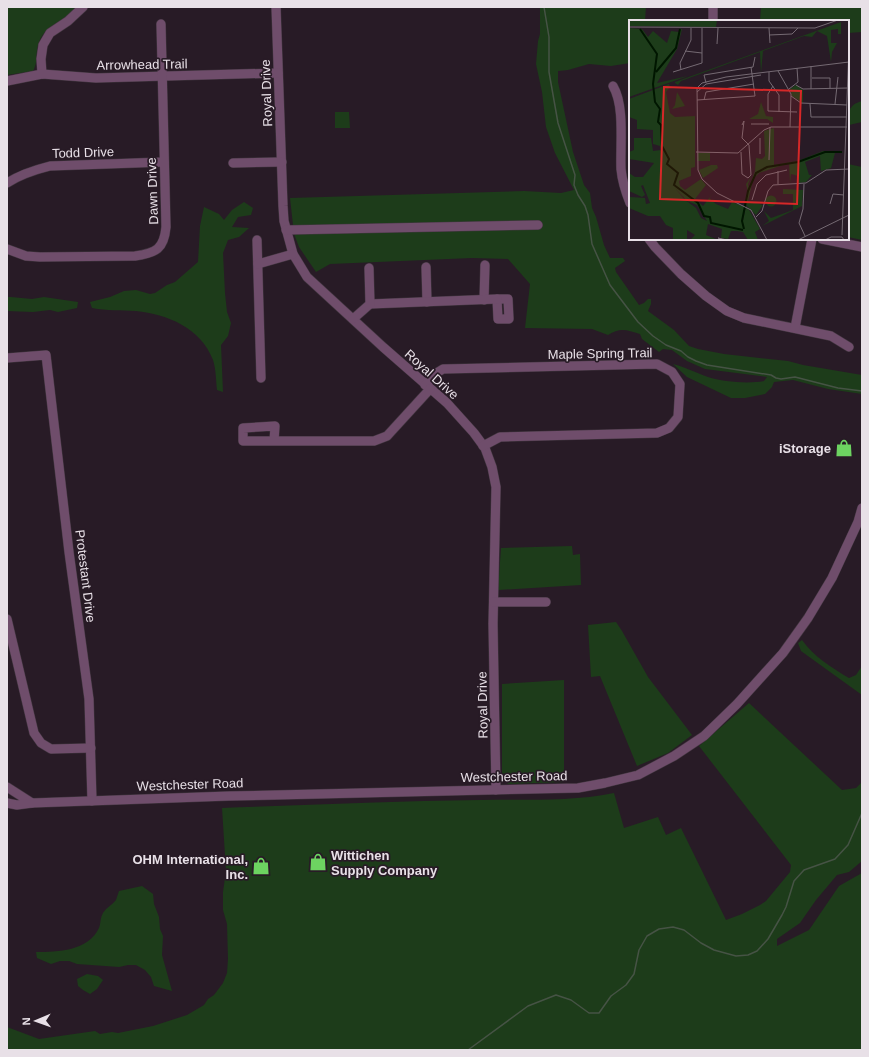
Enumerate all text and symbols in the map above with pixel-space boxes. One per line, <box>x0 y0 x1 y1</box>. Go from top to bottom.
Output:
inset map <box>629 20 849 240</box>
street label: Arrowhead Trail <box>96 56 188 73</box>
street label: Royal Drive <box>258 59 275 127</box>
street label: Todd Drive <box>52 144 114 161</box>
street label: Dawn Drive <box>144 157 161 225</box>
street label: Maple Spring Trail <box>547 345 653 362</box>
street label: Royal Drive <box>402 346 462 402</box>
shop icon: iStorage <box>834 438 854 458</box>
place label: iStorage <box>779 441 831 456</box>
street label: Protestant Drive <box>72 529 99 623</box>
street label: Royal Drive <box>474 671 491 739</box>
street label: Westchester Road <box>461 768 567 785</box>
street label: Westchester Road <box>136 775 244 794</box>
place label: Wittichen Supply Company <box>331 848 438 878</box>
place label: OHM International, Inc. <box>132 852 248 882</box>
shop icon: Wittichen Supply Company <box>308 852 328 872</box>
shop icon: OHM International, Inc. <box>251 856 271 876</box>
north arrow <box>16 1001 56 1041</box>
text: N <box>20 1017 32 1026</box>

